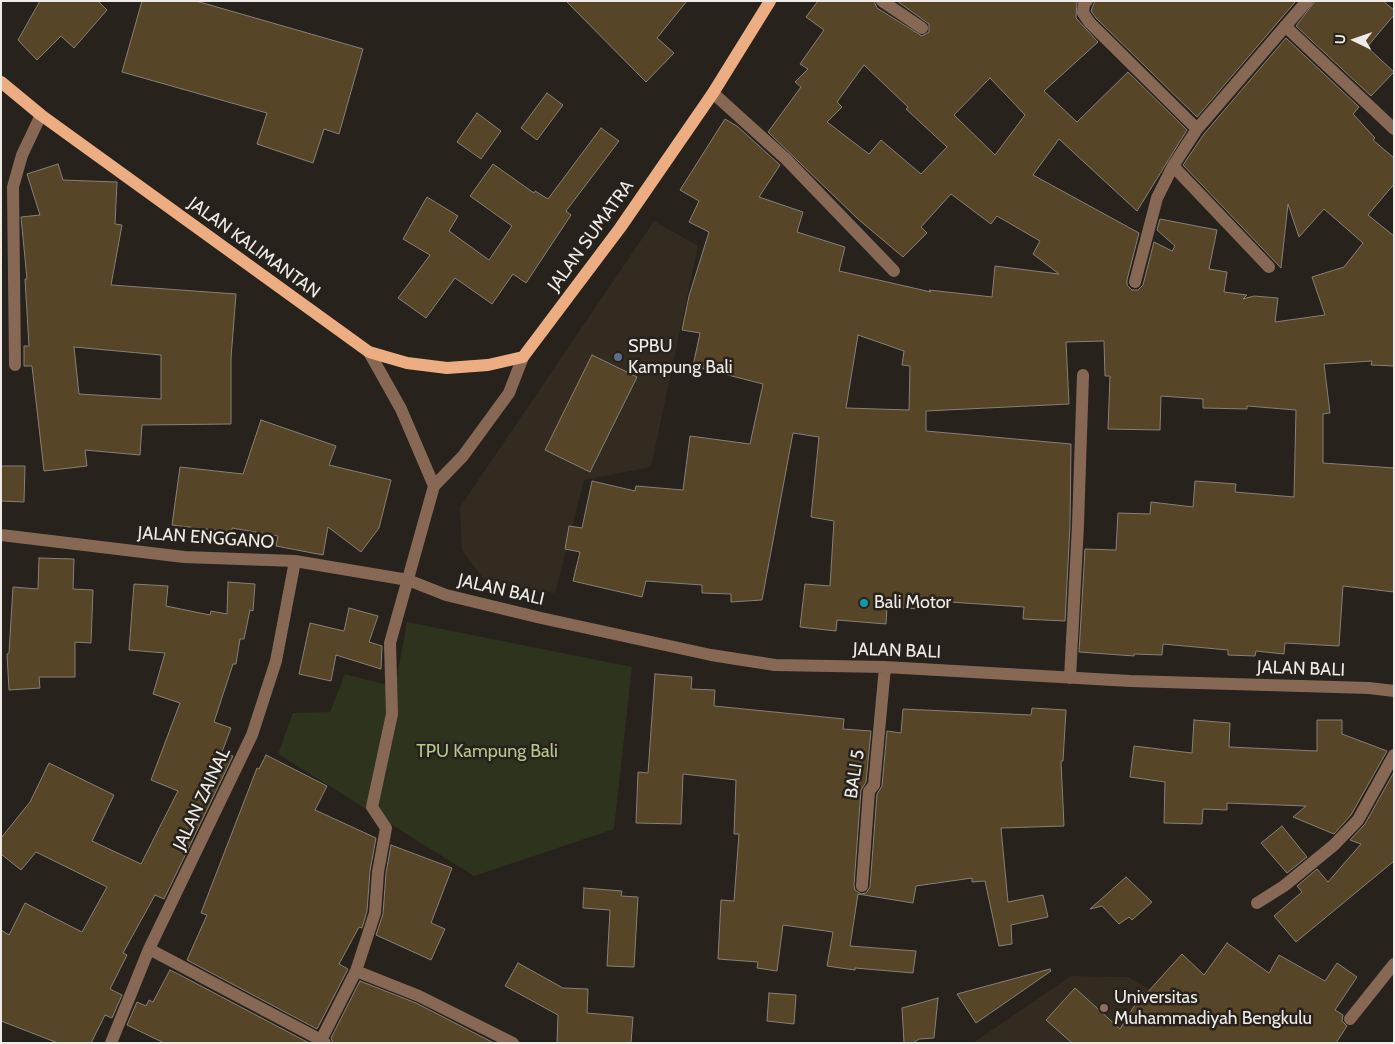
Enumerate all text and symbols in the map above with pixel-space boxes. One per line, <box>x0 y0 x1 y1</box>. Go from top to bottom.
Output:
north arrow <box>1330 15 1380 65</box>
text: U <box>1331 34 1349 45</box>
street label: JALAN SUMATRA <box>543 176 639 296</box>
street label: JALAN KALIMANTAN <box>184 193 324 303</box>
place label: SPBU Kampung Bali <box>628 336 733 378</box>
marker: SPBU Kampung Bali <box>612 351 624 363</box>
street label: JALAN ENGGANO <box>137 522 275 554</box>
street label: JALAN BALI <box>456 570 546 610</box>
place label: Bali Motor <box>874 592 951 614</box>
marker: Bali Motor <box>858 597 870 609</box>
street label: JALAN BALI <box>853 639 941 663</box>
street label: JALAN BALI <box>1257 657 1345 681</box>
park label: TPU Kampung Bali <box>416 741 558 763</box>
street label: JALAN ZAINAL <box>169 744 235 854</box>
street label: BALI 5 <box>840 748 870 800</box>
place label: Universitas Muhammadiyah Bengkulu <box>1114 987 1312 1030</box>
marker: Universitas Muhammadiyah Bengkulu <box>1098 1002 1110 1014</box>

